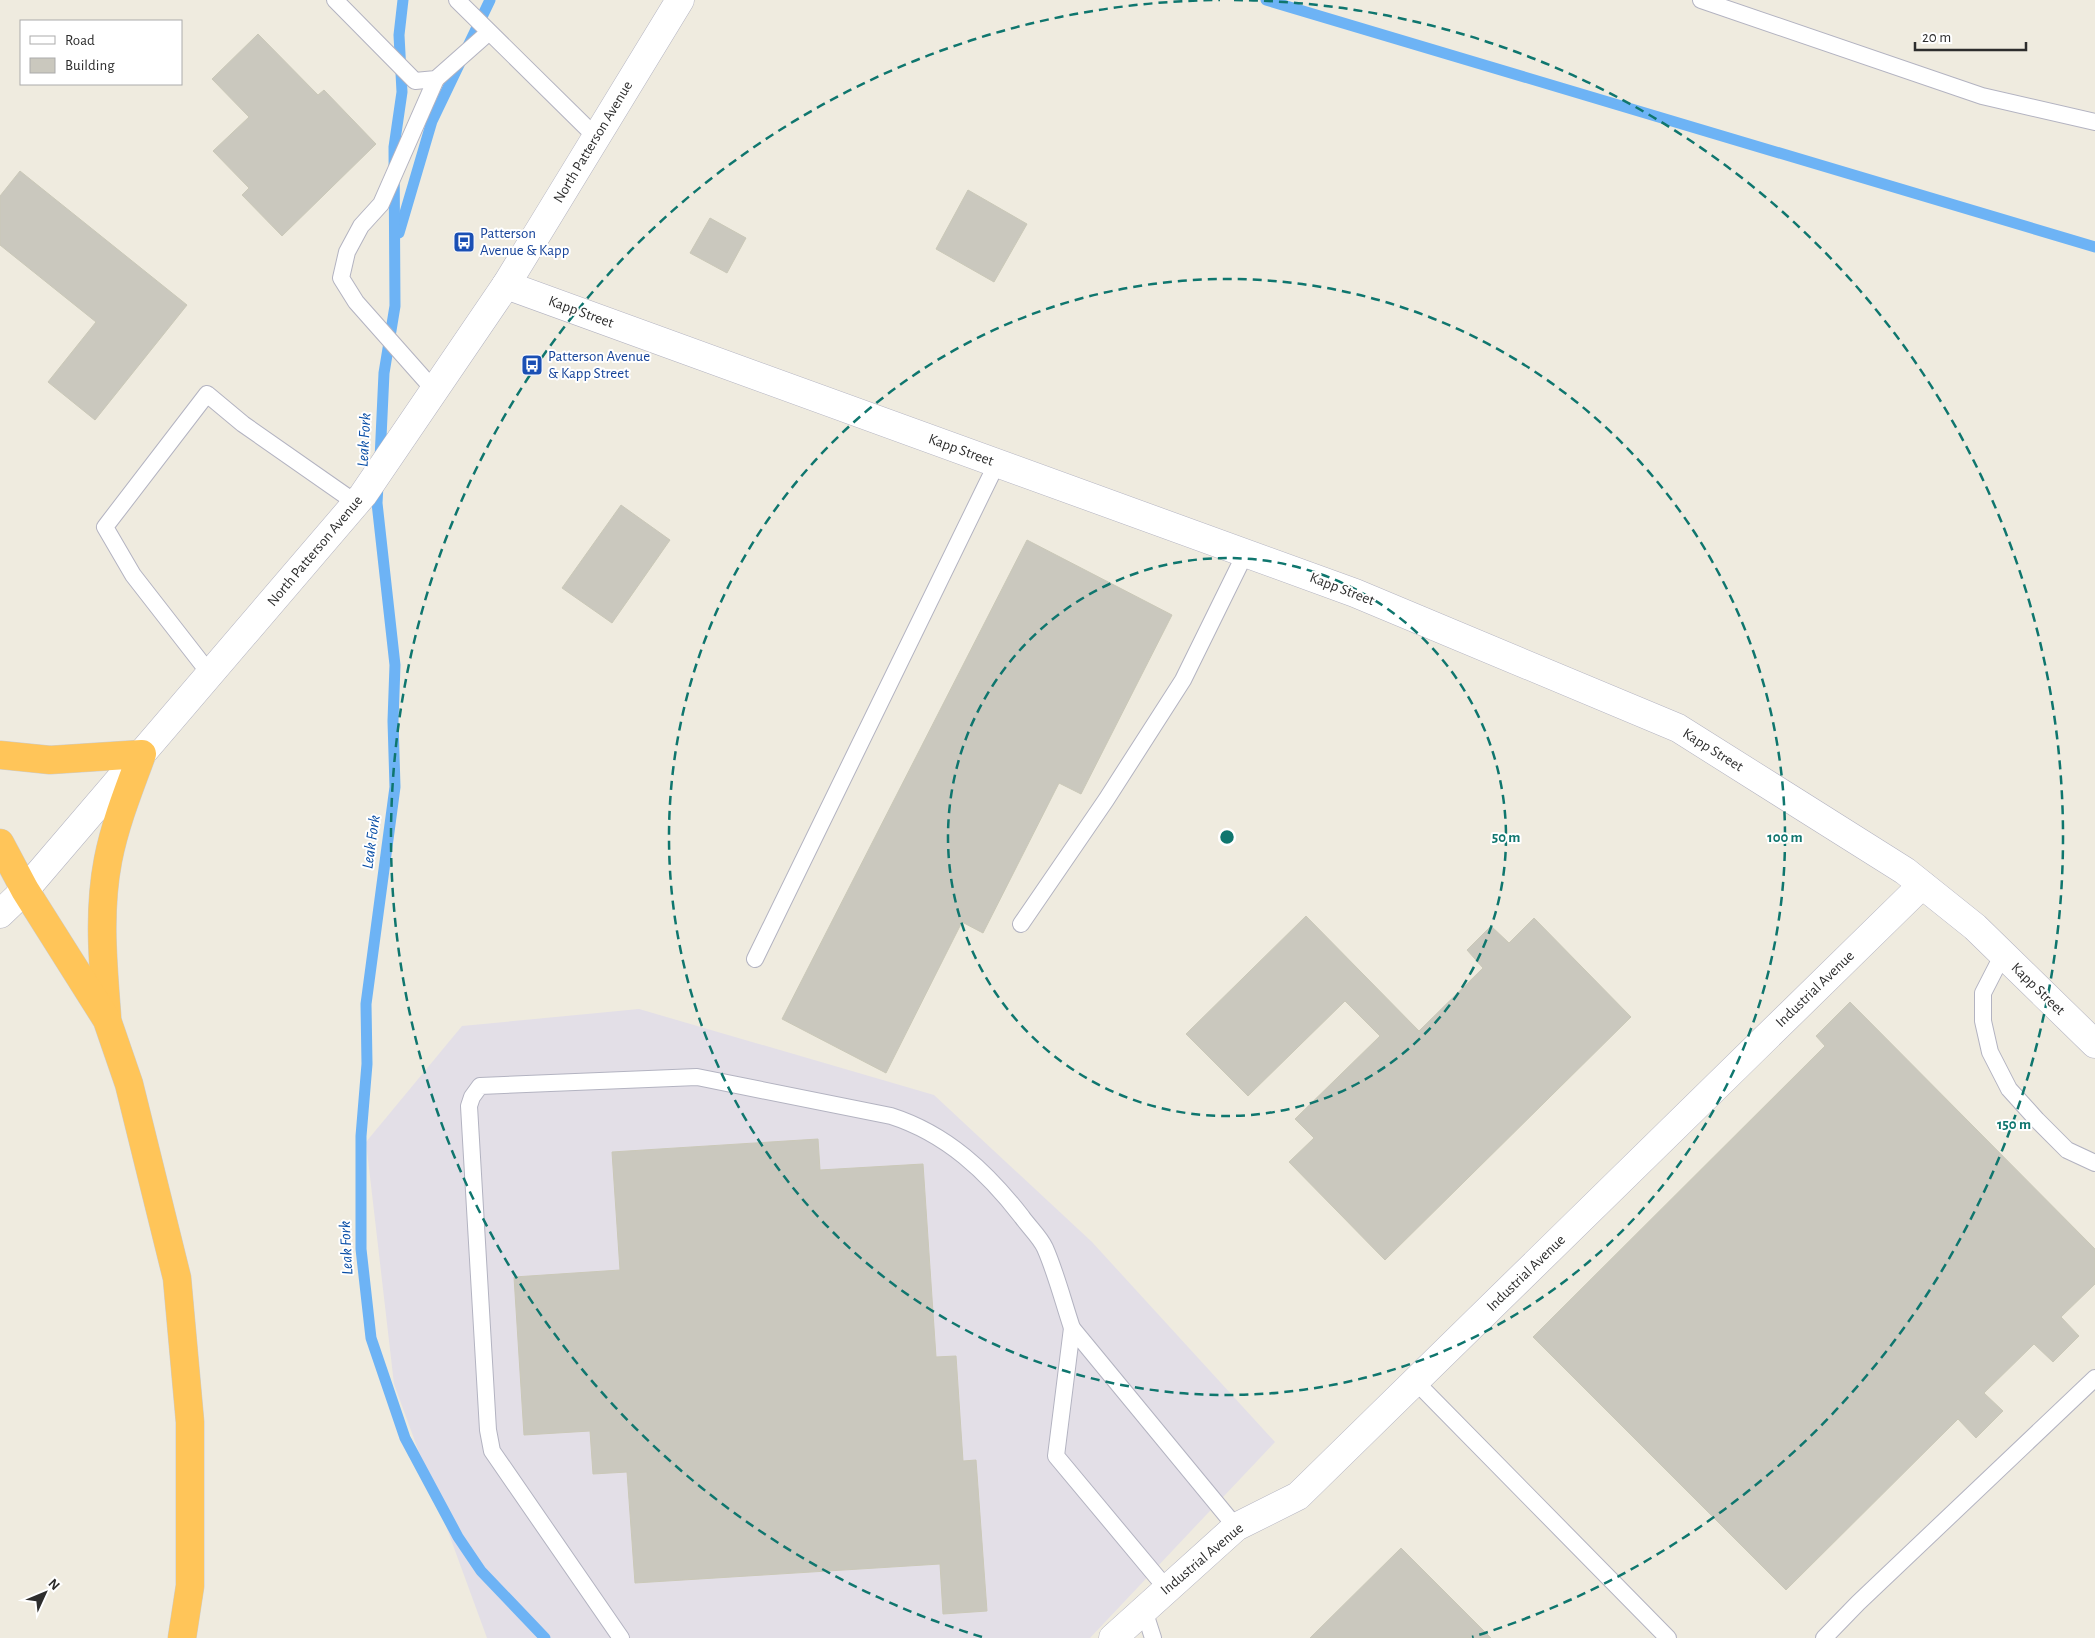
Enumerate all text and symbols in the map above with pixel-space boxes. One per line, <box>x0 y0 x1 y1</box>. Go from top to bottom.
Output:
legend <box>20 20 182 85</box>
scale bar <box>1915 20 2026 52</box>
text: 20 m <box>1922 30 1951 45</box>
text: Road <box>65 33 95 48</box>
text: Building <box>65 58 115 73</box>
street label: North Patterson Avenue <box>551 78 635 206</box>
place label: Patterson Avenue & Kapp <box>480 226 569 258</box>
bus stop icon: Patterson Avenue & Kapp <box>452 230 476 254</box>
street label: Kapp Street <box>546 293 616 331</box>
place label: Patterson Avenue & Kapp Street <box>548 349 650 381</box>
bus stop icon: Patterson Avenue & Kapp Street <box>520 353 544 377</box>
water label: Leak Fork <box>355 412 373 468</box>
street label: Kapp Street <box>926 431 996 469</box>
street label: North Patterson Avenue <box>265 493 366 609</box>
street label: Kapp Street <box>1308 570 1377 608</box>
street label: Kapp Street <box>1680 726 1746 775</box>
water label: Leak Fork <box>359 814 383 870</box>
centre of rings <box>1218 828 1236 846</box>
text: 50 m <box>1492 830 1520 845</box>
text: 100 m <box>1767 830 1803 845</box>
street label: Industrial Avenue <box>1773 948 1857 1030</box>
street label: Kapp Street <box>2008 960 2068 1018</box>
text: 150 m <box>1997 1117 2031 1132</box>
water label: Leak Fork <box>337 1220 355 1276</box>
street label: Industrial Avenue <box>1484 1232 1568 1314</box>
street label: Industrial Avenue <box>1158 1520 1246 1598</box>
north arrow <box>20 1568 70 1618</box>
text: N <box>45 1576 62 1593</box>

